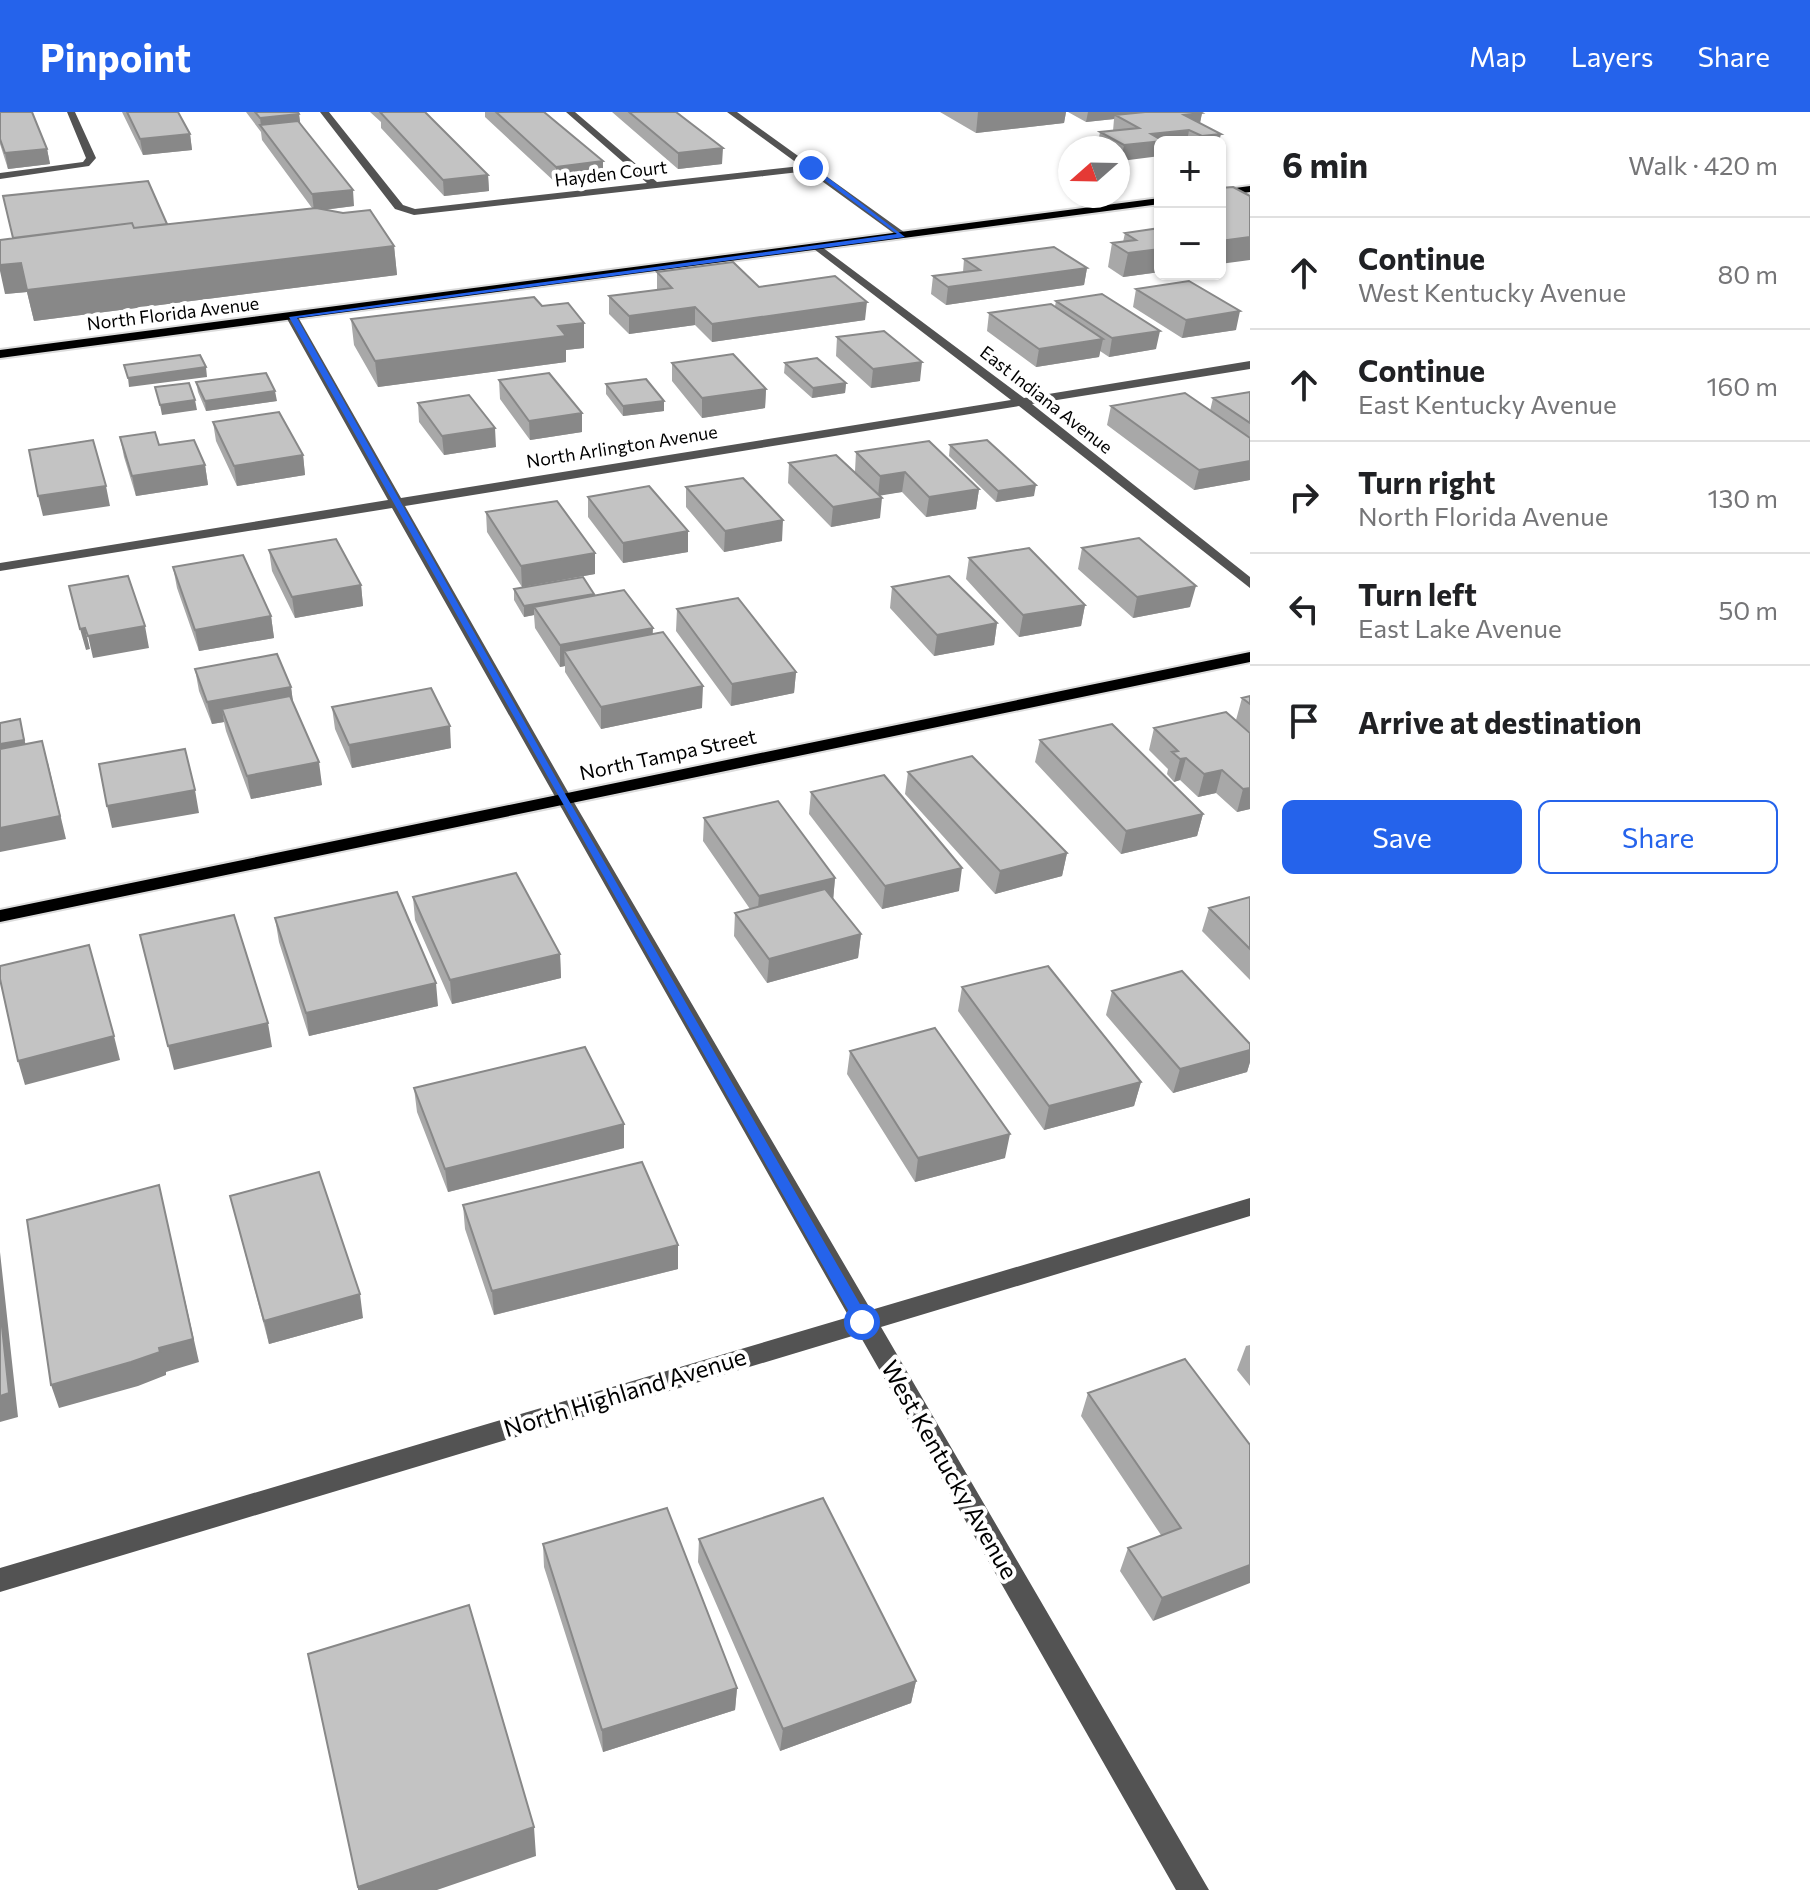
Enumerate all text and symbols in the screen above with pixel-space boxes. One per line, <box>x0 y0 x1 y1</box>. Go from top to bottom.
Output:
text: Pinpoint <box>40 33 191 80</box>
text: Map <box>1469 39 1527 73</box>
text: Layers <box>1571 39 1653 73</box>
text: Share <box>1697 39 1770 73</box>
north arrow <box>1058 136 1130 208</box>
map controls <box>1154 136 1226 280</box>
button: + <box>1154 136 1226 208</box>
text: 6 min <box>1282 143 1368 185</box>
text: Walk · 420 m <box>1628 149 1778 180</box>
route end <box>793 150 829 186</box>
street label: Hayden Court <box>553 155 668 191</box>
button: − <box>1154 208 1226 280</box>
text: Continue <box>1358 239 1485 276</box>
icon: ahead <box>1282 251 1326 295</box>
text: 80 m <box>1718 258 1778 289</box>
text: West Kentucky Avenue <box>1358 276 1626 307</box>
street label: North Florida Avenue <box>85 292 260 334</box>
street label: East Indiana Avenue <box>976 341 1117 458</box>
text: Continue <box>1358 351 1485 388</box>
icon: ahead <box>1282 363 1326 407</box>
text: 160 m <box>1706 370 1778 401</box>
text: East Kentucky Avenue <box>1358 388 1617 419</box>
street label: North Arlington Avenue <box>525 420 719 472</box>
text: Turn right <box>1358 463 1495 500</box>
icon: right <box>1282 475 1326 519</box>
text: 130 m <box>1707 482 1778 513</box>
text: North Florida Avenue <box>1358 500 1608 531</box>
text: Turn left <box>1358 575 1477 612</box>
icon: left <box>1282 587 1326 631</box>
text: 50 m <box>1718 594 1778 625</box>
text: East Lake Avenue <box>1358 612 1562 643</box>
icon: arrive <box>1282 699 1326 743</box>
text: Arrive at destination <box>1358 703 1642 740</box>
street label: North Tampa Street <box>577 724 758 784</box>
button: Save <box>1282 800 1522 874</box>
button: Share <box>1538 800 1778 874</box>
route start <box>844 1304 880 1340</box>
street label: North Highland Avenue <box>500 1341 749 1442</box>
street label: West Kentucky Avenue <box>876 1355 1025 1584</box>

